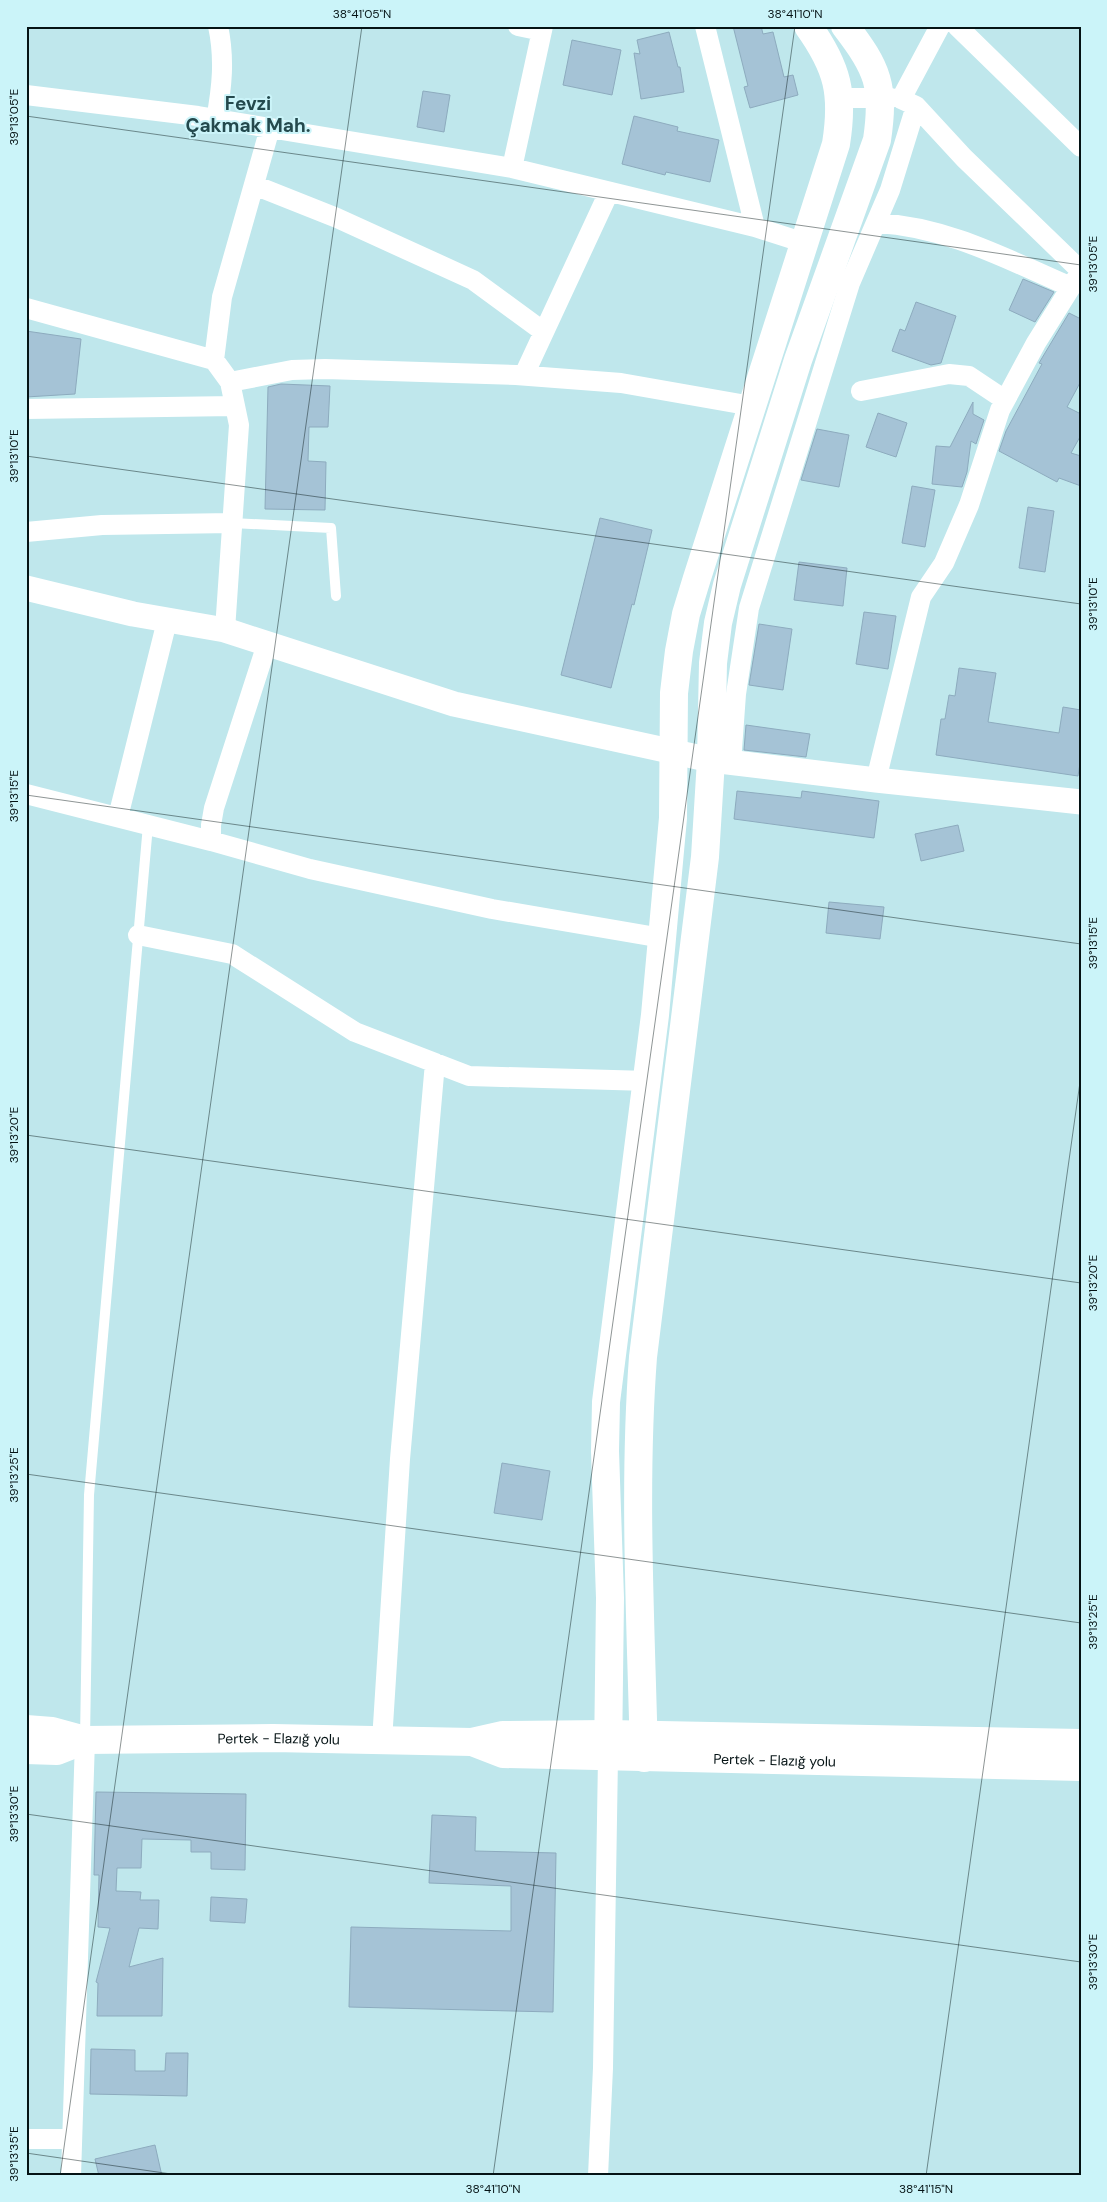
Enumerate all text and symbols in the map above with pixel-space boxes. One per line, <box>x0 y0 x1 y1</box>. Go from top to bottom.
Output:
text: 38°41'05"N <box>333 6 391 22</box>
text: 38°41'10"N <box>767 6 823 22</box>
text: 39°13'05"E <box>6 88 22 145</box>
district label: Fevzi Çakmak Mah. <box>185 91 311 138</box>
text: 39°13'05"E <box>1085 235 1101 292</box>
text: 39°13'10"E <box>6 429 22 483</box>
text: 39°13'10"E <box>1085 577 1101 631</box>
text: 39°13'15"E <box>6 770 22 822</box>
text: 39°13'15"E <box>1085 917 1101 969</box>
text: 39°13'20"E <box>6 1107 22 1163</box>
text: 39°13'20"E <box>1085 1255 1101 1311</box>
text: 39°13'25"E <box>6 1447 22 1503</box>
text: 39°13'25"E <box>1085 1594 1101 1650</box>
street label: Pertek - Elazığ yolu <box>217 1729 340 1748</box>
street label: Pertek - Elazığ yolu <box>713 1750 836 1770</box>
text: 39°13'30"E <box>6 1785 22 1842</box>
text: 39°13'30"E <box>1085 1933 1101 1990</box>
text: 39°13'35"E <box>6 2126 22 2182</box>
text: 38°41'10"N <box>465 2181 521 2197</box>
text: 38°41'15"N <box>899 2181 953 2197</box>

